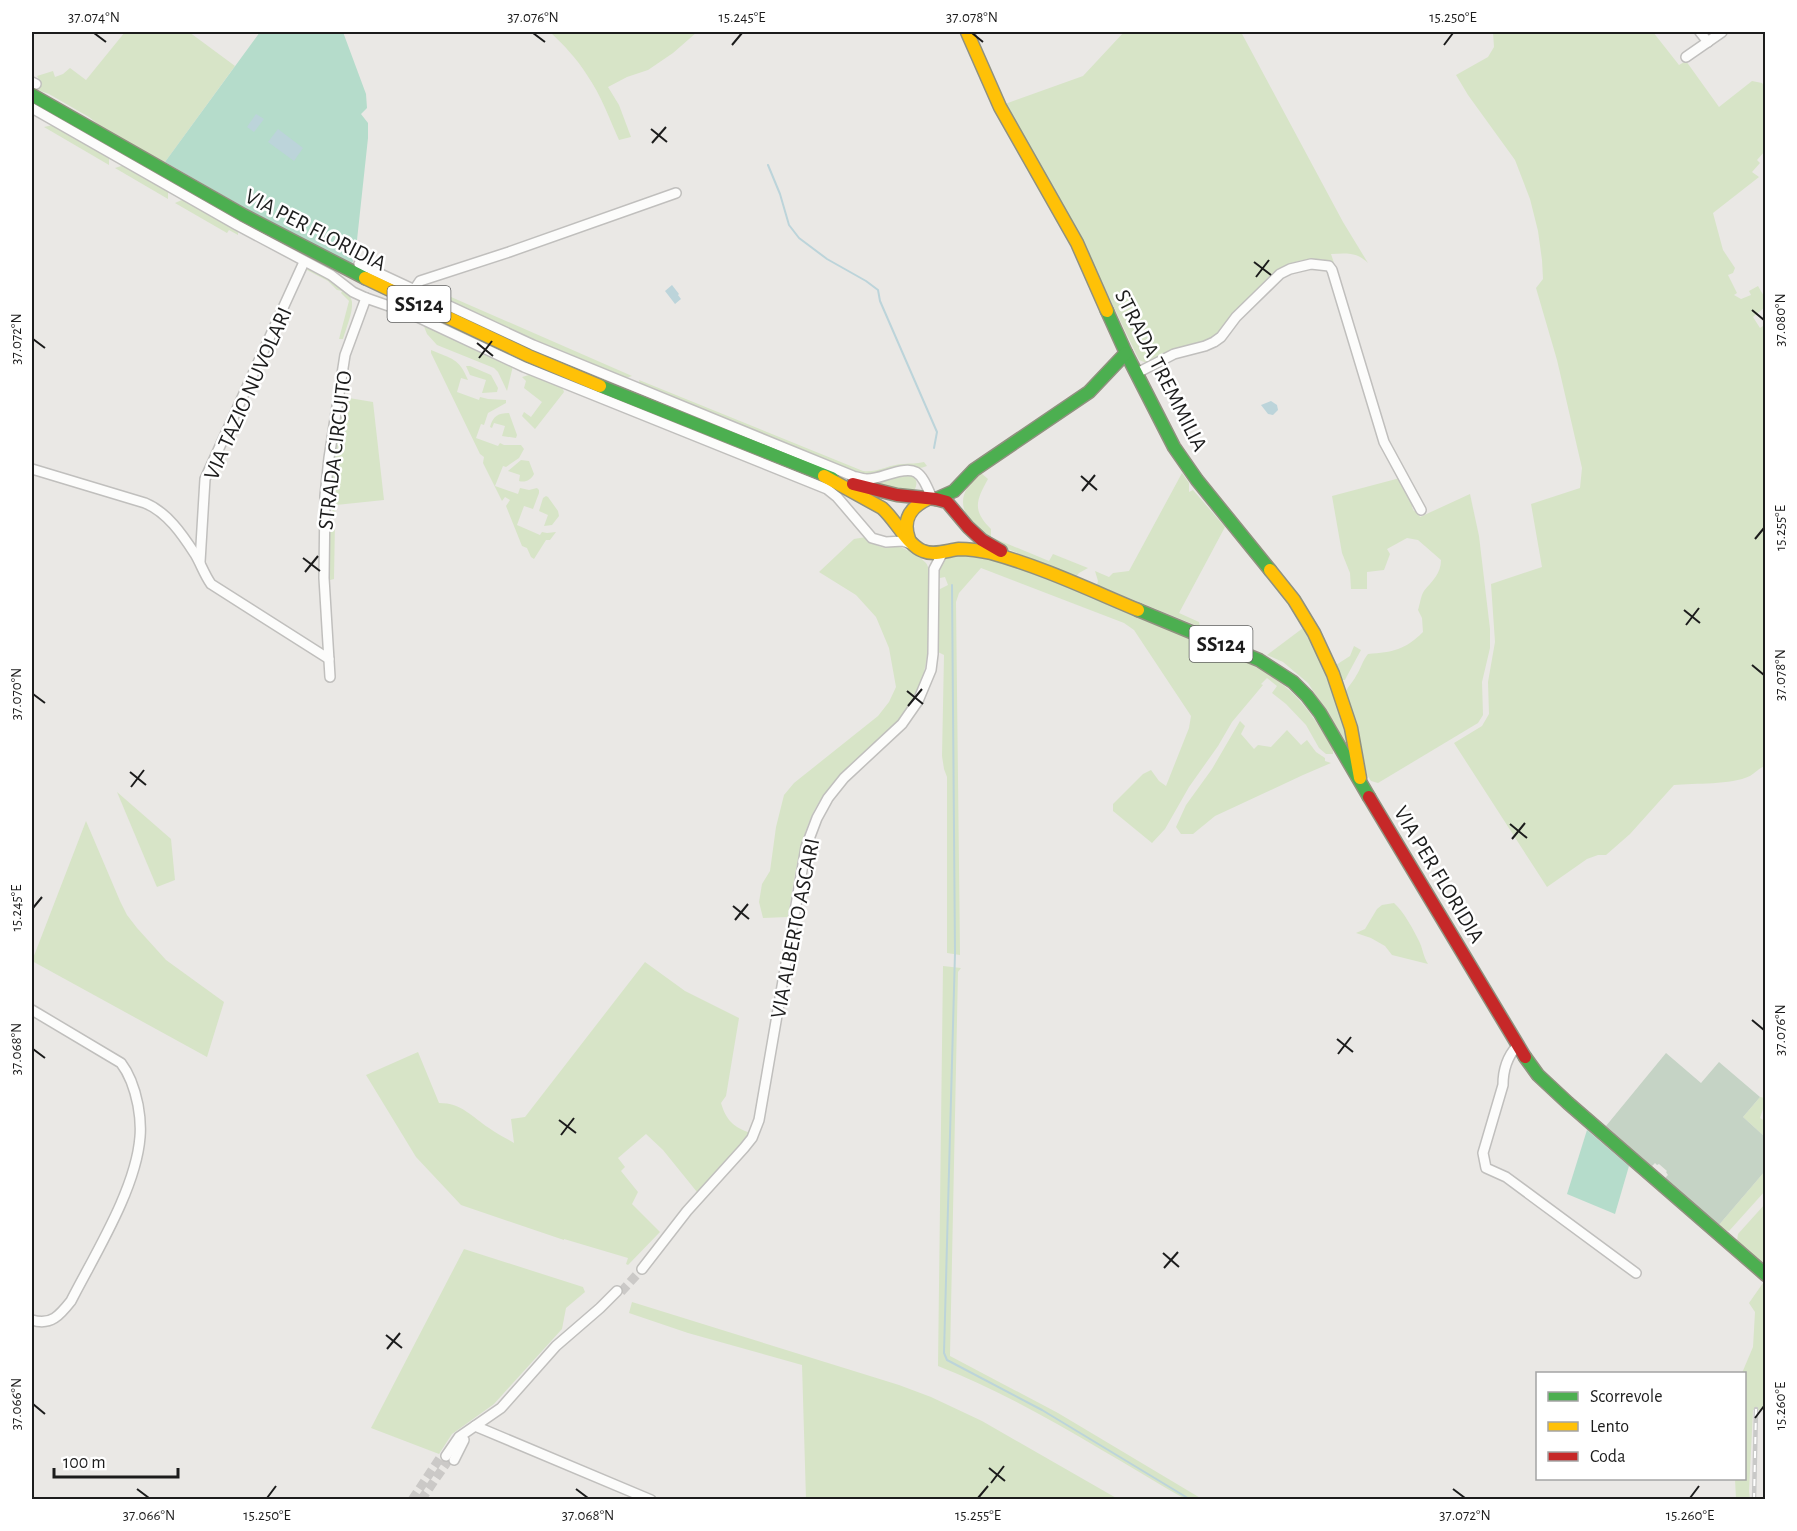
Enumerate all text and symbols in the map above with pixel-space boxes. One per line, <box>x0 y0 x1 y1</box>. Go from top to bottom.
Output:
text: 37.074°N <box>68 10 120 25</box>
text: 37.076°N <box>507 10 559 25</box>
text: 15.245°E <box>719 10 765 25</box>
text: 37.078°N <box>946 10 998 25</box>
text: 15.250°E <box>1429 10 1477 25</box>
street label: VIA PER FLORIDIA <box>241 185 390 275</box>
road number: SS124 <box>388 286 450 322</box>
street label: STRADA TREMMILIA <box>1111 286 1211 455</box>
text: 37.080°N <box>1773 293 1788 347</box>
street label: VIA TAZIO NUVOLARI <box>200 304 296 483</box>
text: 37.072°N <box>9 313 24 365</box>
street label: STRADA CIRCUITO <box>314 369 356 531</box>
text: 15.255°E <box>1773 505 1788 551</box>
road number: SS124 <box>1190 626 1252 662</box>
text: 37.078°N <box>1773 649 1788 701</box>
text: 37.070°N <box>9 668 24 720</box>
street label: VIA PER FLORIDIA <box>1390 802 1489 947</box>
street label: VIA ALBERTO ASCARI <box>767 836 823 1020</box>
text: 15.245°E <box>9 885 24 931</box>
text: 37.076°N <box>1773 1004 1788 1056</box>
text: 37.068°N <box>9 1023 24 1075</box>
legend <box>1536 1372 1746 1480</box>
text: 37.066°N <box>9 1378 24 1430</box>
text: 15.260°E <box>1773 1382 1788 1430</box>
text: Scorrevole <box>1590 1388 1663 1406</box>
text: Lento <box>1590 1418 1629 1436</box>
scale bar <box>54 1441 178 1479</box>
text: Coda <box>1590 1448 1625 1466</box>
text: 100 m <box>63 1454 106 1472</box>
text: 37.066°N <box>123 1508 175 1523</box>
text: 15.250°E <box>243 1508 291 1523</box>
text: 37.068°N <box>562 1508 614 1523</box>
text: 15.255°E <box>955 1508 1001 1523</box>
text: 37.072°N <box>1439 1508 1491 1523</box>
text: 15.260°E <box>1666 1508 1714 1523</box>

